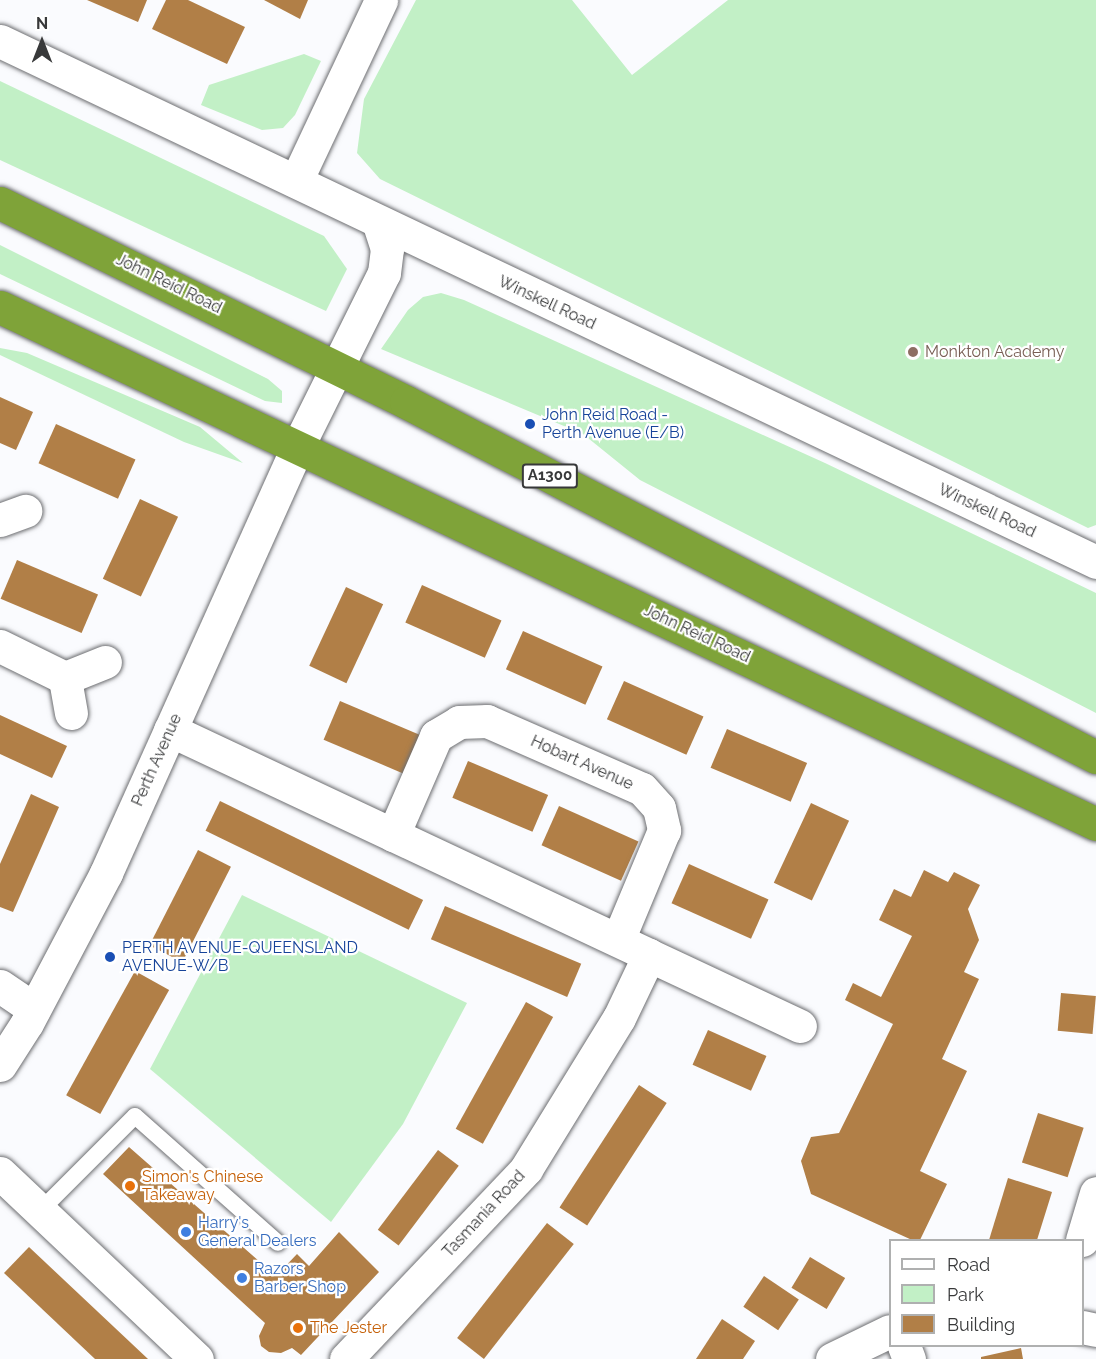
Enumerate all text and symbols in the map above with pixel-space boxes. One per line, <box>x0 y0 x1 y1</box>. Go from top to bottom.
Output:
north arrow <box>12 12 72 72</box>
text: N <box>36 14 48 33</box>
street label: John Reid Road <box>113 250 225 318</box>
street label: Winskell Road <box>495 272 599 334</box>
place label: Monkton Academy <box>925 342 1065 362</box>
marker: Monkton Academy <box>906 345 920 359</box>
place label: John Reid Road - Perth Avenue (E/B) <box>542 405 684 443</box>
marker: John Reid Road - Perth Avenue (E/B) <box>523 417 537 431</box>
road number: A1300 <box>522 464 578 488</box>
street label: Winskell Road <box>935 480 1039 542</box>
street label: John Reid Road <box>641 601 753 667</box>
street label: Perth Avenue <box>128 711 186 809</box>
street label: Hobart Avenue <box>527 732 637 794</box>
place label: PERTH AVENUE-QUEENSLAND AVENUE-W/B <box>122 938 359 976</box>
marker: PERTH AVENUE-QUEENSLAND AVENUE-W/B <box>103 950 117 964</box>
place label: Simon's Chinese Takeaway <box>142 1167 263 1205</box>
street label: Tasmania Road <box>439 1167 529 1261</box>
marker: Simon's Chinese Takeaway <box>123 1179 137 1193</box>
place label: Harry's General Dealers <box>198 1213 317 1251</box>
marker: Harry's General Dealers <box>179 1225 193 1239</box>
legend <box>889 1239 1084 1347</box>
text: Road <box>947 1254 990 1275</box>
place label: Razors Barber Shop <box>254 1259 346 1297</box>
marker: Razors Barber Shop <box>235 1271 249 1285</box>
text: Park <box>947 1284 984 1305</box>
text: Building <box>947 1314 1015 1335</box>
place label: The Jester <box>310 1318 387 1338</box>
marker: The Jester <box>291 1321 305 1335</box>

